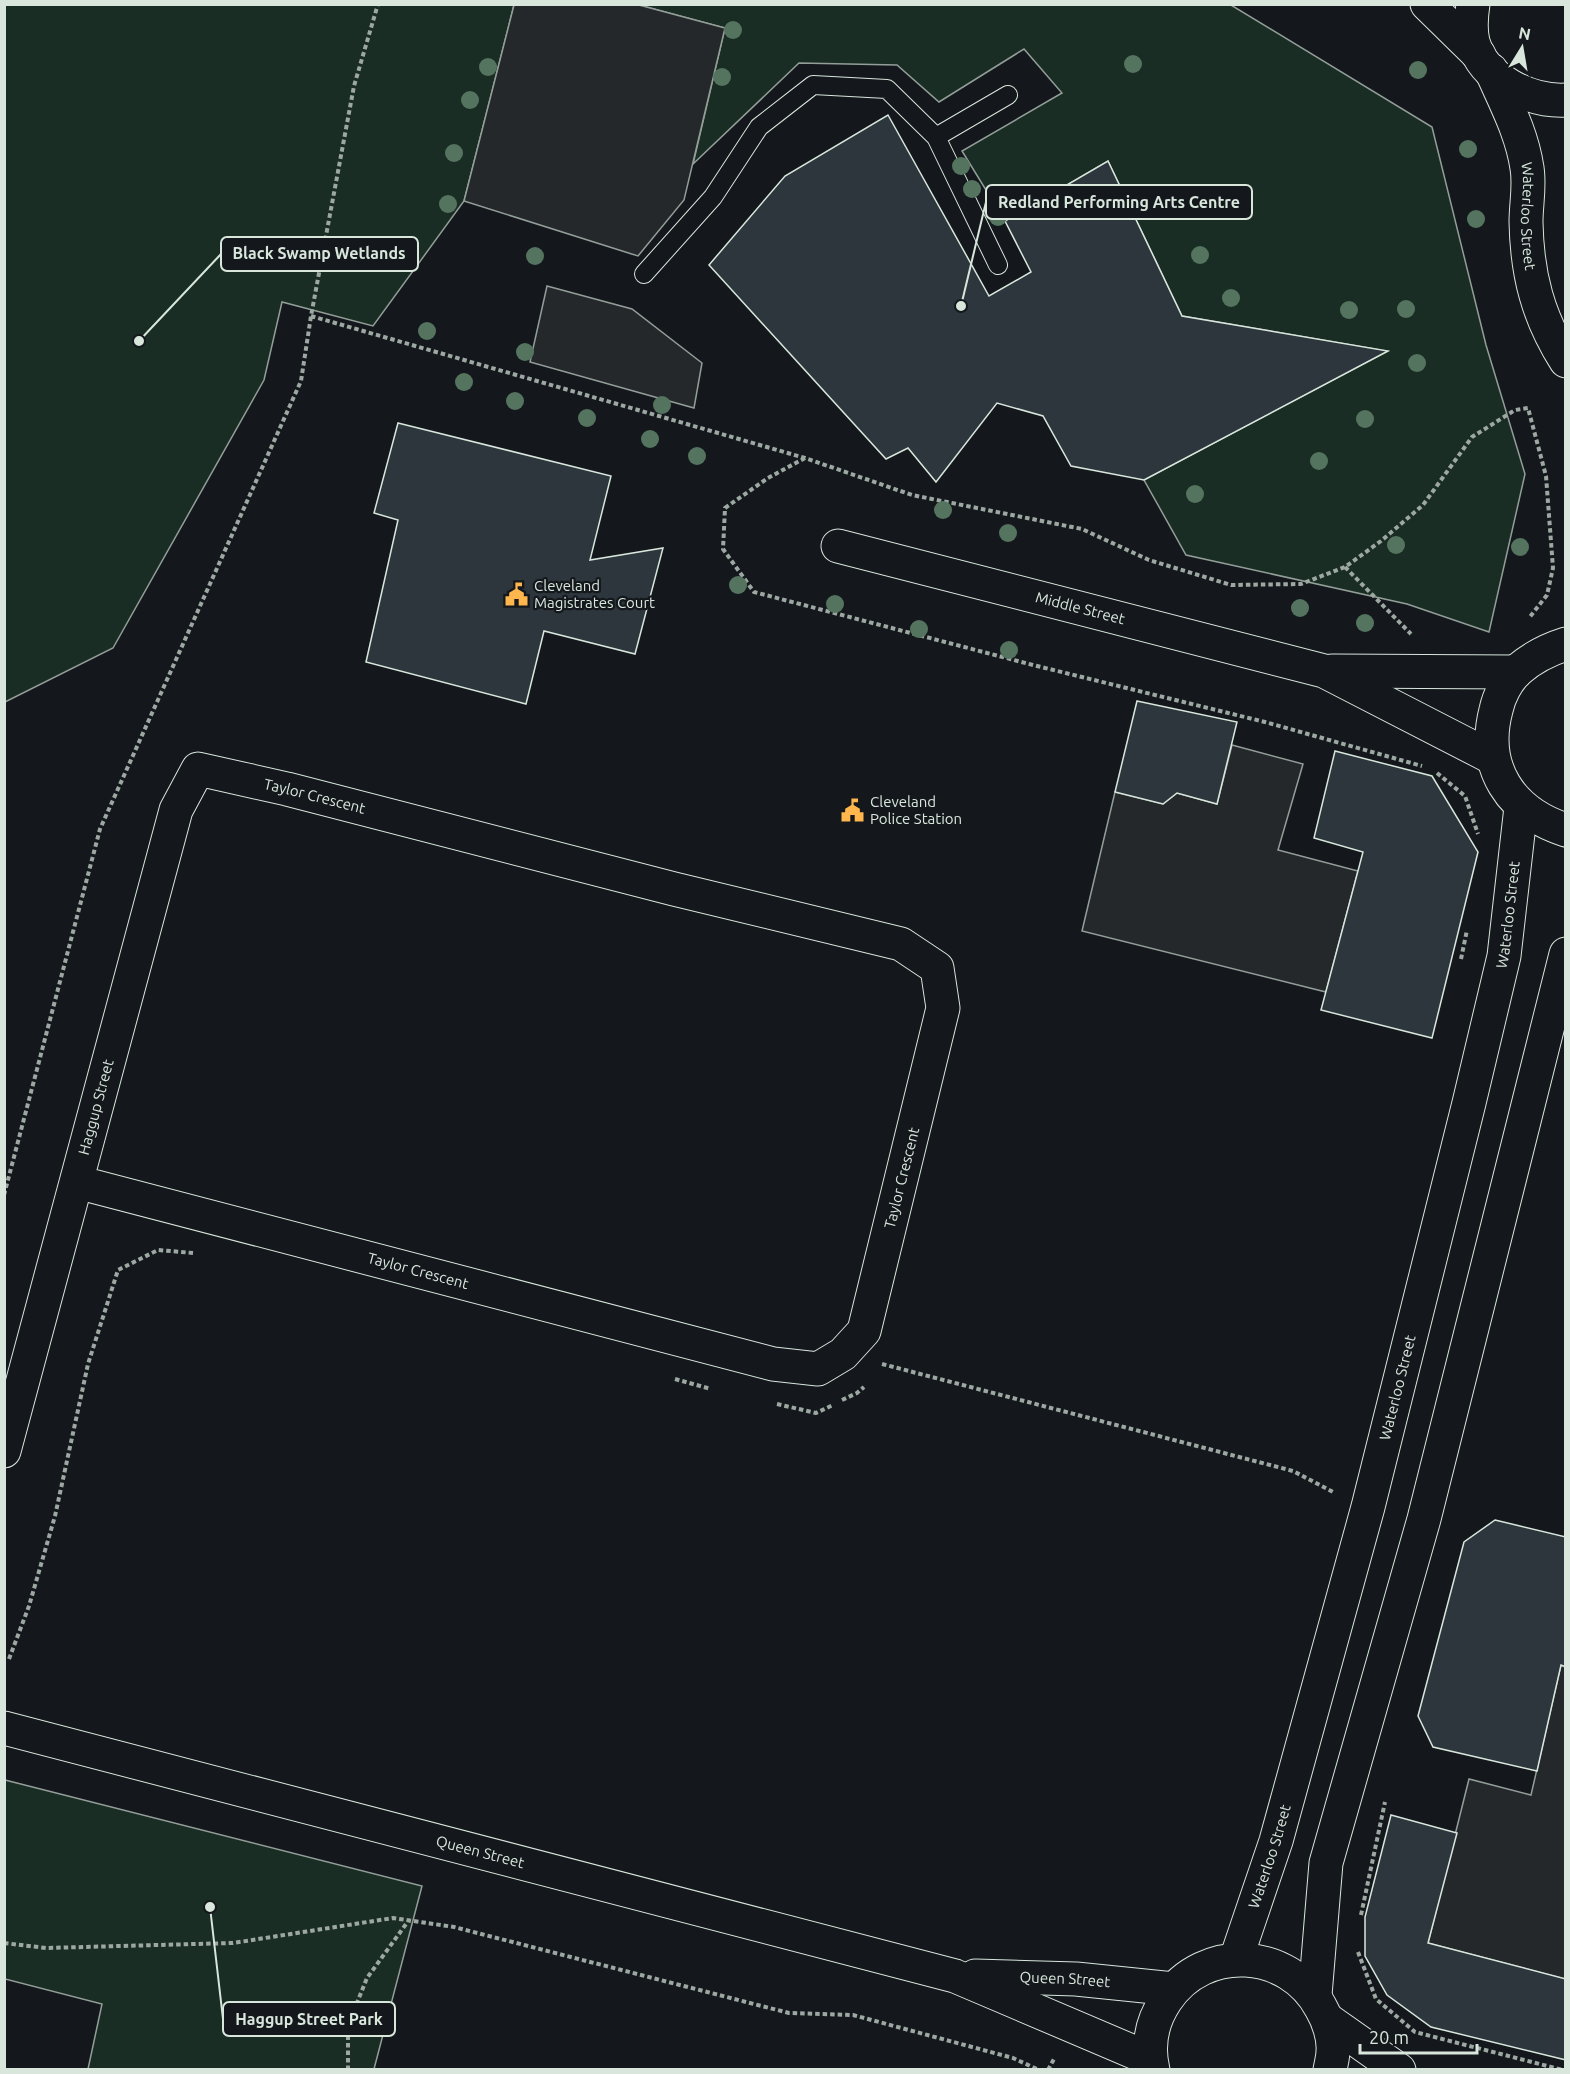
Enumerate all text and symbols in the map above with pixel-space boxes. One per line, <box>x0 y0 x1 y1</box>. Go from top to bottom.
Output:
north arrow <box>1492 18 1552 78</box>
text: N <box>1517 23 1532 43</box>
street label: Waterloo Street <box>1518 161 1539 271</box>
callout: Redland Performing Arts Centre <box>986 185 1252 219</box>
text: Redland Performing Arts Centre <box>998 193 1240 211</box>
callout: Black Swamp Wetlands <box>221 237 418 271</box>
text: Black Swamp Wetlands <box>232 244 406 262</box>
place label: Cleveland Magistrates Court <box>534 577 655 611</box>
public building icon: Cleveland Magistrates Court <box>503 582 529 608</box>
street label: Middle Street <box>1034 588 1127 627</box>
street label: Taylor Crescent <box>262 775 367 817</box>
place label: Cleveland Police Station <box>870 793 962 827</box>
public building icon: Cleveland Police Station <box>839 798 865 824</box>
street label: Waterloo Street <box>1492 860 1523 970</box>
street label: Haggup Street <box>75 1057 117 1157</box>
street label: Taylor Crescent <box>881 1125 922 1230</box>
street label: Taylor Crescent <box>366 1249 471 1292</box>
street label: Waterloo Street <box>1376 1333 1419 1442</box>
street label: Waterloo Street <box>1245 1802 1294 1910</box>
street label: Queen Street <box>434 1832 526 1871</box>
street label: Queen Street <box>1019 1968 1111 1990</box>
callout: Haggup Street Park <box>223 2002 395 2036</box>
text: Haggup Street Park <box>235 2010 383 2028</box>
scale bar <box>1360 2017 1477 2055</box>
text: 20 m <box>1369 2027 1409 2047</box>

